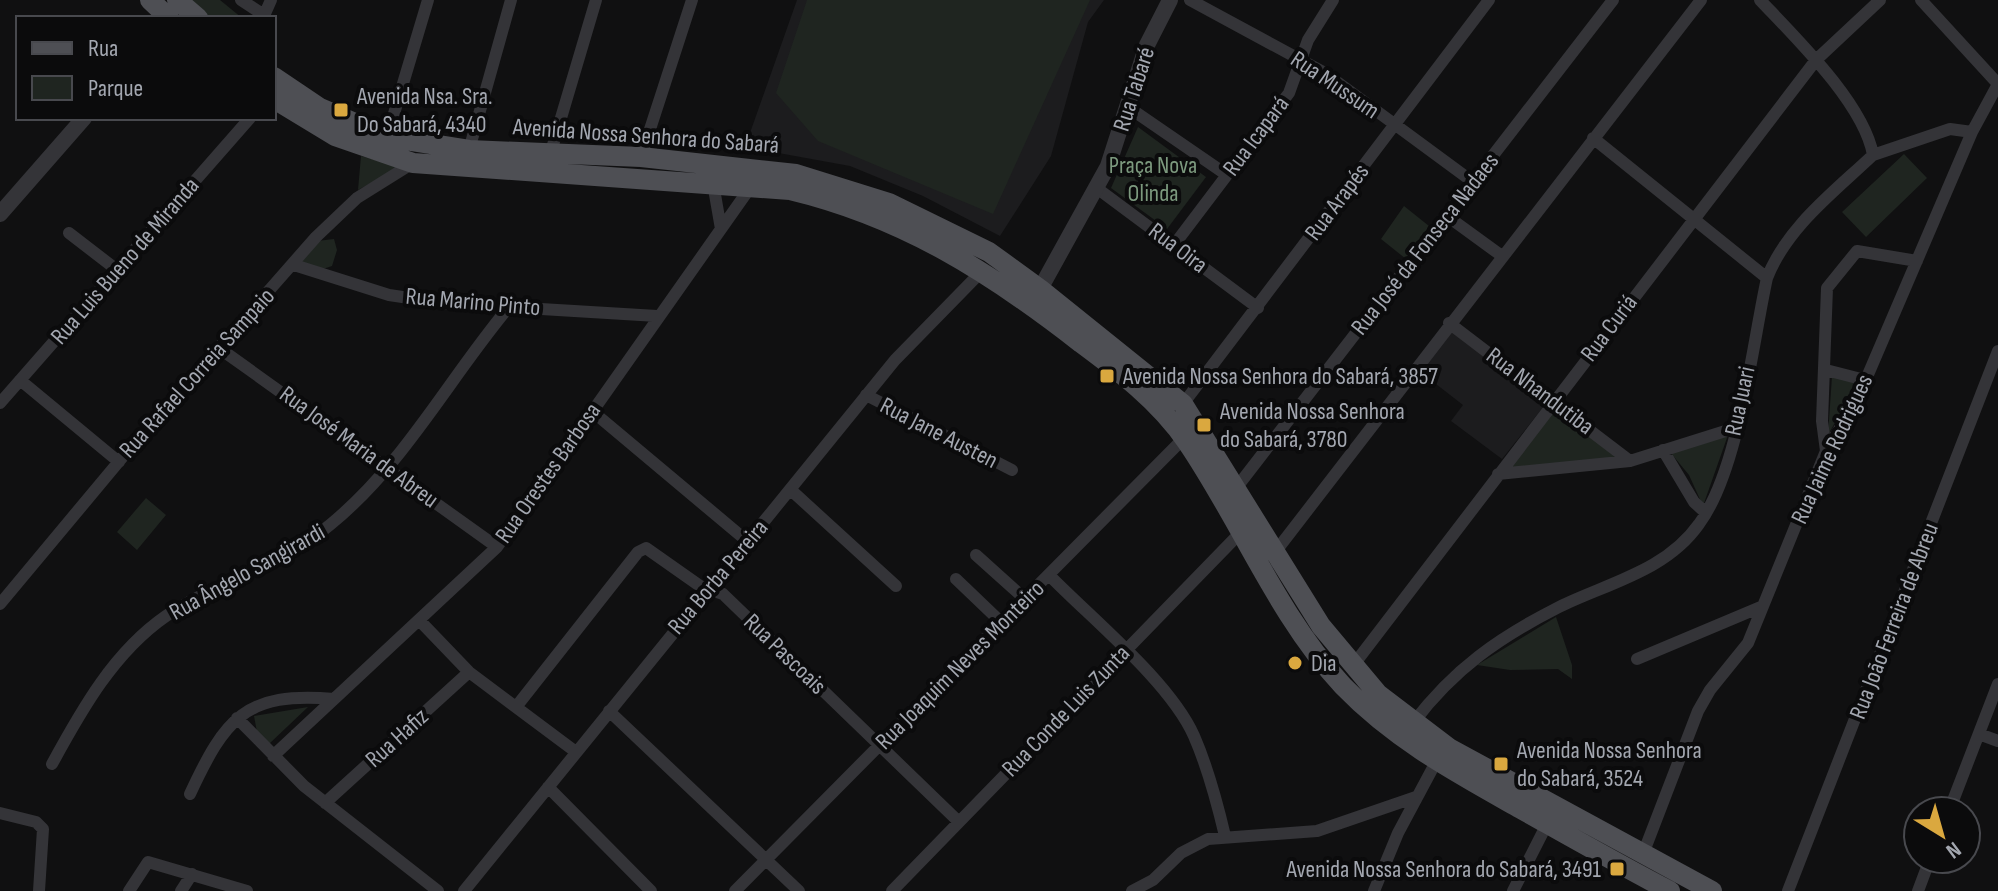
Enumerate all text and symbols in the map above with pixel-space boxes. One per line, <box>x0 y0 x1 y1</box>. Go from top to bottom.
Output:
legend <box>16 16 276 120</box>
text: Rua <box>88 34 118 63</box>
street label: Rua Tabaré <box>1107 43 1161 135</box>
street label: Rua Mussum <box>1285 45 1385 125</box>
text: Parque <box>88 74 143 103</box>
place label: Avenida Nsa. Sra. Do Sabará, 4340 <box>356 82 492 139</box>
street label: Rua Icapará <box>1217 90 1295 182</box>
marker: Avenida Nsa. Sra. Do Sabará, 4340 <box>332 101 350 119</box>
street label: Avenida Nossa Senhora do Sabará <box>511 112 780 160</box>
street label: Rua José da Fonseca Nadaes <box>1345 147 1505 341</box>
park label: Praça Nova Olinda <box>1109 151 1197 208</box>
street label: Rua Arapés <box>1299 158 1375 246</box>
street label: Rua Luis Bueno de Miranda <box>45 172 205 350</box>
street label: Rua Oira <box>1143 216 1213 280</box>
street label: Rua Rafael Correia Sampaio <box>113 282 281 464</box>
street label: Rua Marino Pinto <box>404 282 542 322</box>
street label: Rua Curiá <box>1574 289 1644 367</box>
street label: Rua Nhandutiba <box>1480 341 1600 441</box>
place label: Avenida Nossa Senhora do Sabará, 3857 <box>1122 362 1438 391</box>
street label: Rua Juari <box>1719 364 1761 438</box>
marker: Avenida Nossa Senhora do Sabará, 3857 <box>1098 367 1116 385</box>
street label: Rua Jaime Rodrigues <box>1785 370 1879 528</box>
street label: Rua José Maria de Abreu <box>274 380 444 514</box>
street label: Rua Jane Austen <box>875 391 1003 475</box>
street label: Rua Orestes Barbosa <box>489 397 607 549</box>
place label: Avenida Nossa Senhora do Sabará, 3780 <box>1219 397 1405 454</box>
marker: Avenida Nossa Senhora do Sabará, 3780 <box>1195 416 1213 434</box>
street label: Rua Borba Pereira <box>662 514 774 640</box>
street label: Rua Ângelo Sangirardi <box>164 517 330 627</box>
street label: Rua João Ferreira de Abreu <box>1843 519 1945 723</box>
street label: Rua Joaquim Neves Monteiro <box>869 574 1051 756</box>
street label: Rua Pascoais <box>738 608 832 700</box>
street label: Rua Conde Luis Zunta <box>996 639 1136 783</box>
place label: Dia <box>1311 649 1337 678</box>
marker: Dia <box>1286 654 1304 672</box>
street label: Rua Hafiz <box>360 702 435 774</box>
place label: Avenida Nossa Senhora do Sabará, 3524 <box>1516 736 1702 793</box>
marker: Avenida Nossa Senhora do Sabará, 3524 <box>1492 755 1510 773</box>
north arrow <box>1902 795 1982 875</box>
text: N <box>1940 835 1966 864</box>
place label: Avenida Nossa Senhora do Sabará, 3491 <box>1286 855 1602 884</box>
marker: Avenida Nossa Senhora do Sabará, 3491 <box>1608 860 1626 878</box>

